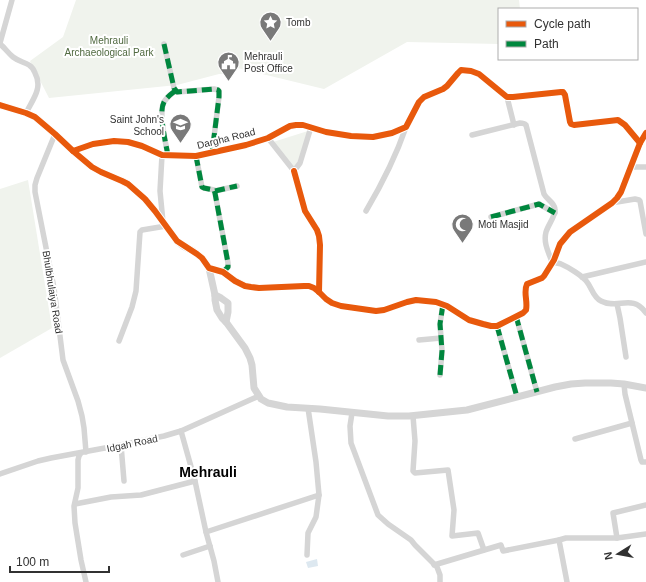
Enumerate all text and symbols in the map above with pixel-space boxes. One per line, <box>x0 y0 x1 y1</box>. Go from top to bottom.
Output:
legend <box>498 8 638 60</box>
place icon: Tomb <box>258 9 284 42</box>
place label: Tomb <box>286 17 311 28</box>
text: Cycle path <box>534 17 591 31</box>
park label: Mehrauli Archaeological Park <box>65 35 154 58</box>
text: Path <box>534 37 559 51</box>
public building icon: Mehrauli Post Office <box>215 49 241 82</box>
place label: Mehrauli Post Office <box>244 51 293 74</box>
school or university icon: Saint John's School <box>167 112 193 145</box>
place label: Saint John's School <box>110 114 164 137</box>
street label: Dargha Road <box>196 126 256 151</box>
mosque icon: Moti Masjid <box>450 211 476 244</box>
place label: Moti Masjid <box>478 219 529 230</box>
street label: Bhulbhulaiya Road <box>41 250 65 334</box>
street label: Idgah Road <box>106 433 159 454</box>
district label: Mehrauli <box>179 464 237 480</box>
north arrow <box>598 534 638 574</box>
scale bar <box>10 548 109 574</box>
text: N <box>602 551 615 561</box>
text: 100 m <box>16 555 49 569</box>

